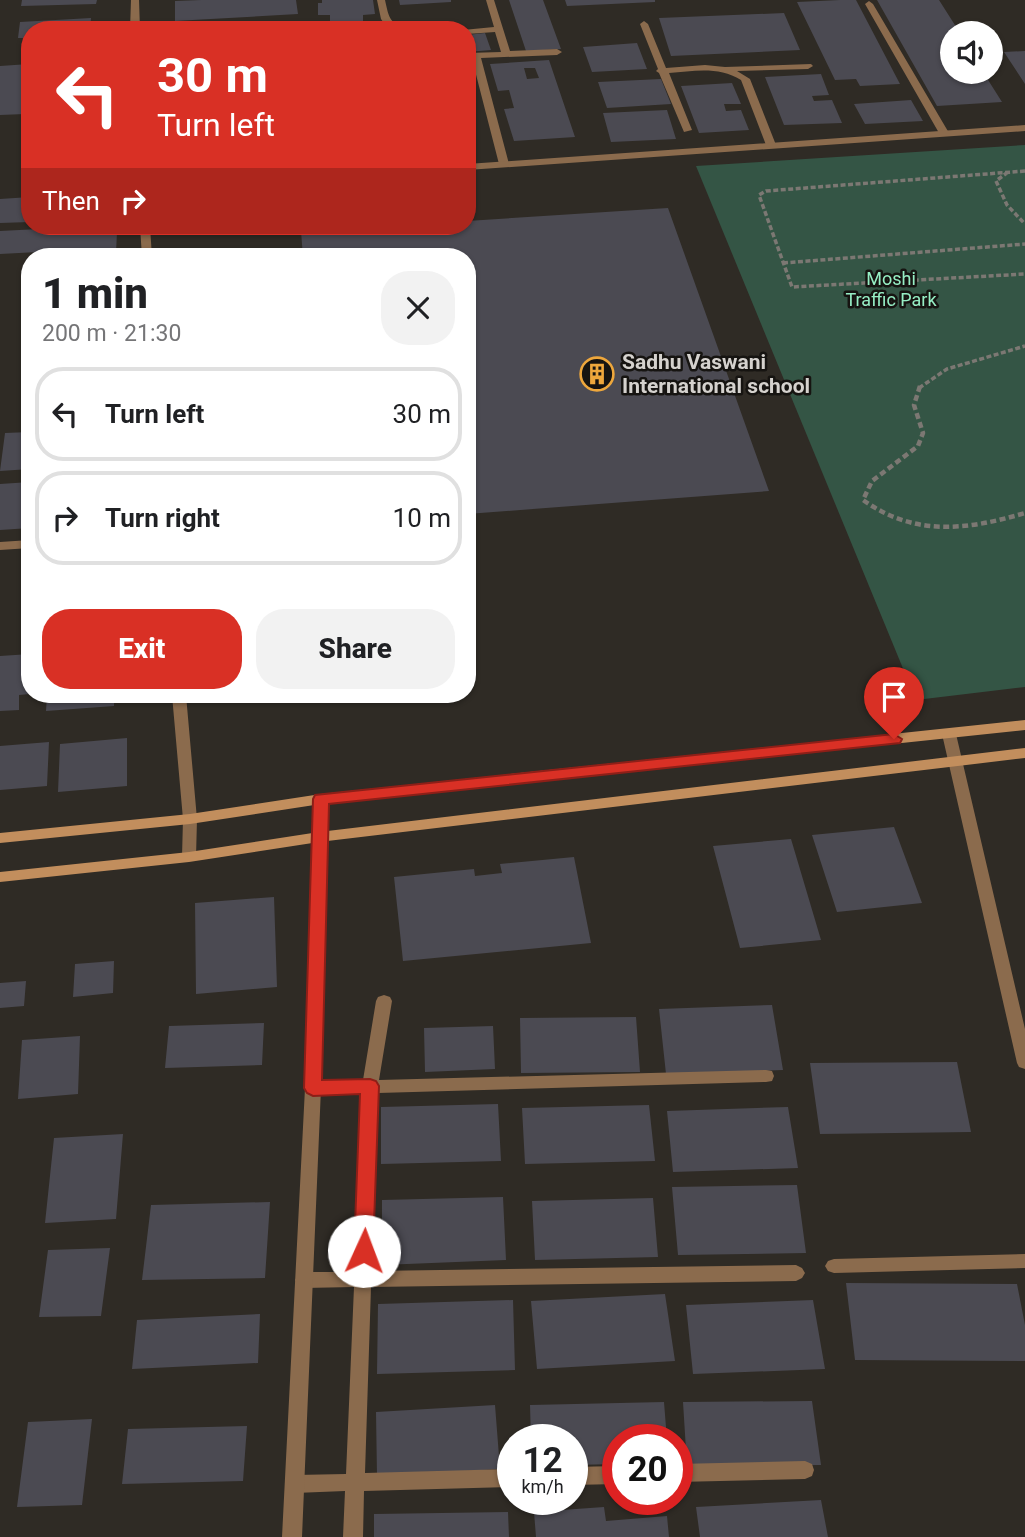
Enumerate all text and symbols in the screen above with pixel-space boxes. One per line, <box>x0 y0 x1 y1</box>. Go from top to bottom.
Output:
map controls <box>940 21 1003 84</box>
button: sound <box>940 21 1003 84</box>
text: 30 m <box>157 47 268 104</box>
icon: left <box>42 49 133 140</box>
text: Turn left <box>157 106 275 144</box>
icon: right <box>114 182 152 220</box>
text: Then <box>42 186 100 216</box>
park label: Moshi Traffic Park <box>845 268 937 310</box>
text: 1 min <box>42 269 148 318</box>
button: close <box>381 271 455 345</box>
text: 200 m · 21:30 <box>42 320 181 347</box>
place label: Sadhu Vaswani International school <box>622 350 810 398</box>
building icon: Sadhu Vaswani International school <box>578 355 616 393</box>
icon: left <box>46 395 84 433</box>
text: Turn left <box>105 399 204 429</box>
text: 30 m <box>393 399 451 429</box>
icon: right <box>46 499 84 537</box>
text: Turn right <box>105 503 220 533</box>
text: 10 m <box>393 503 451 533</box>
button: Exit <box>42 609 242 689</box>
button: Share <box>256 609 455 689</box>
pin <box>864 667 924 739</box>
icon: arrive <box>875 678 913 716</box>
position arrow <box>327 1214 401 1288</box>
speed limit sign: 20 <box>602 1424 693 1515</box>
text: 12 <box>522 1440 563 1481</box>
text: km/h <box>521 1476 564 1497</box>

